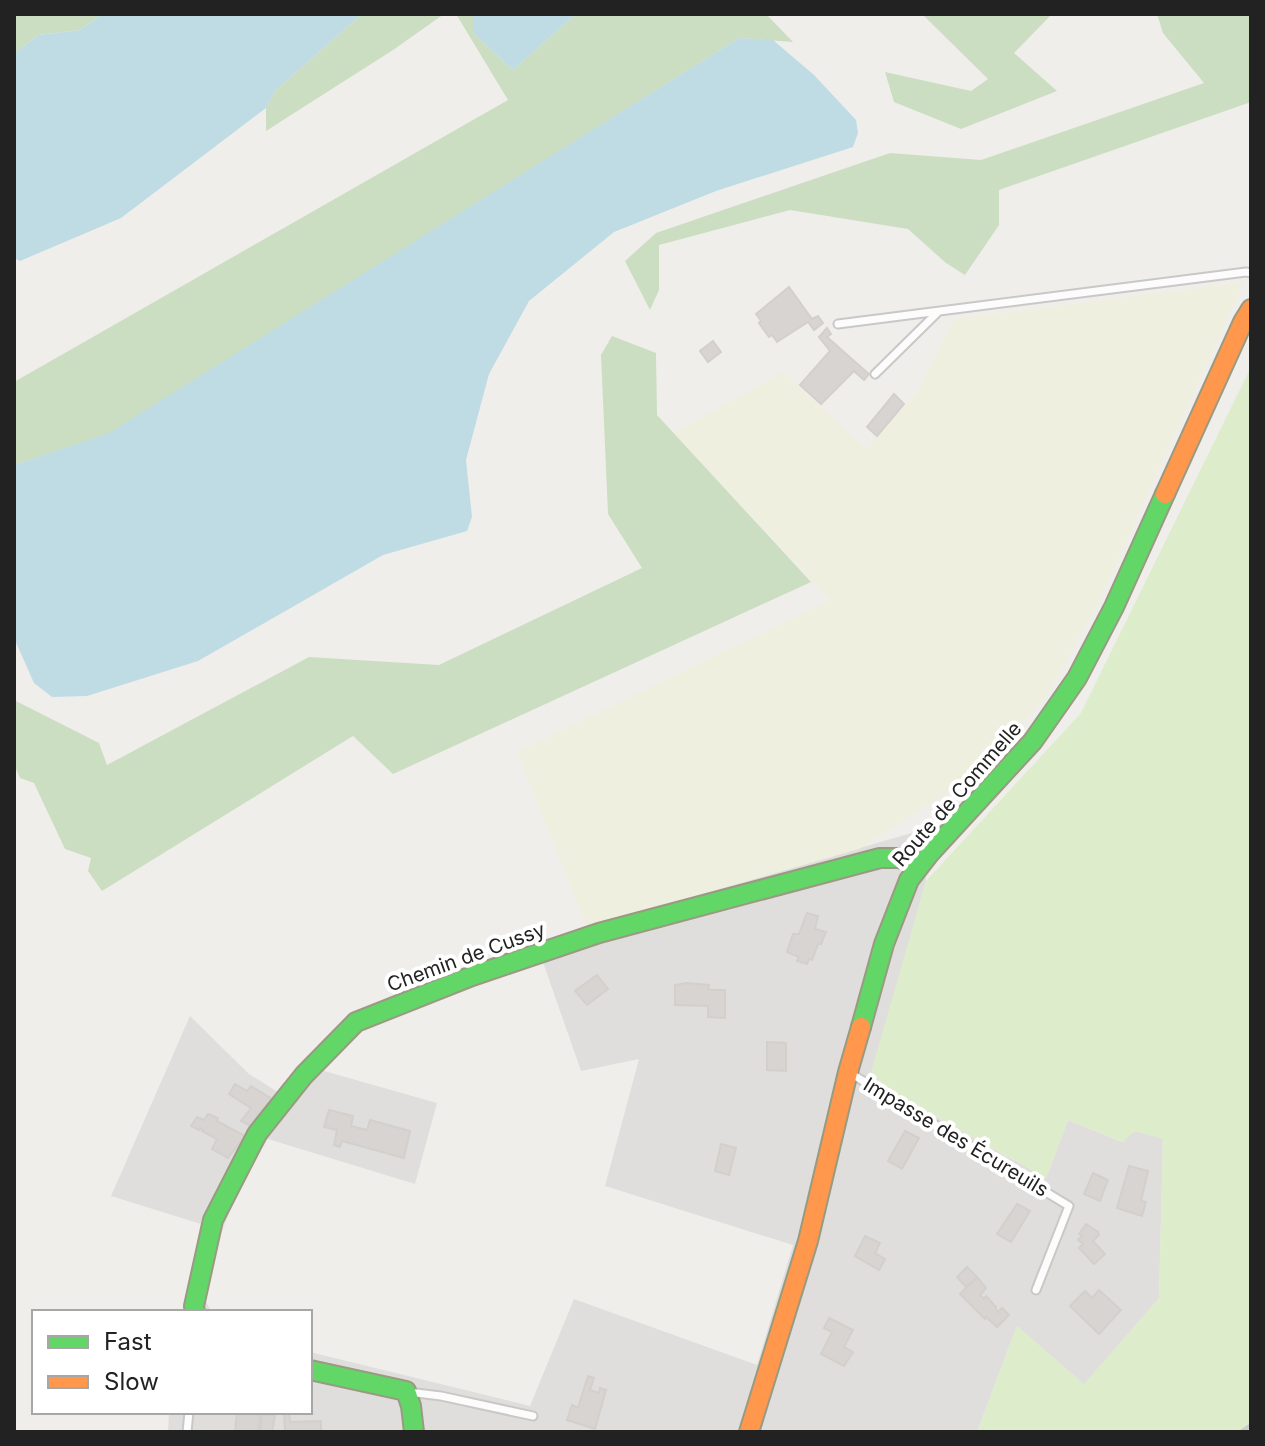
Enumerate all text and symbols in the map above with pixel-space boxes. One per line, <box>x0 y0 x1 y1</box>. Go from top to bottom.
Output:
street label: Route de Commelle <box>888 717 1026 871</box>
street label: Chemin de Cussy <box>384 917 548 997</box>
street label: Impasse des Écureuils <box>859 1071 1053 1202</box>
legend <box>32 1310 312 1414</box>
text: Fast <box>104 1327 152 1356</box>
text: Slow <box>104 1367 159 1396</box>

